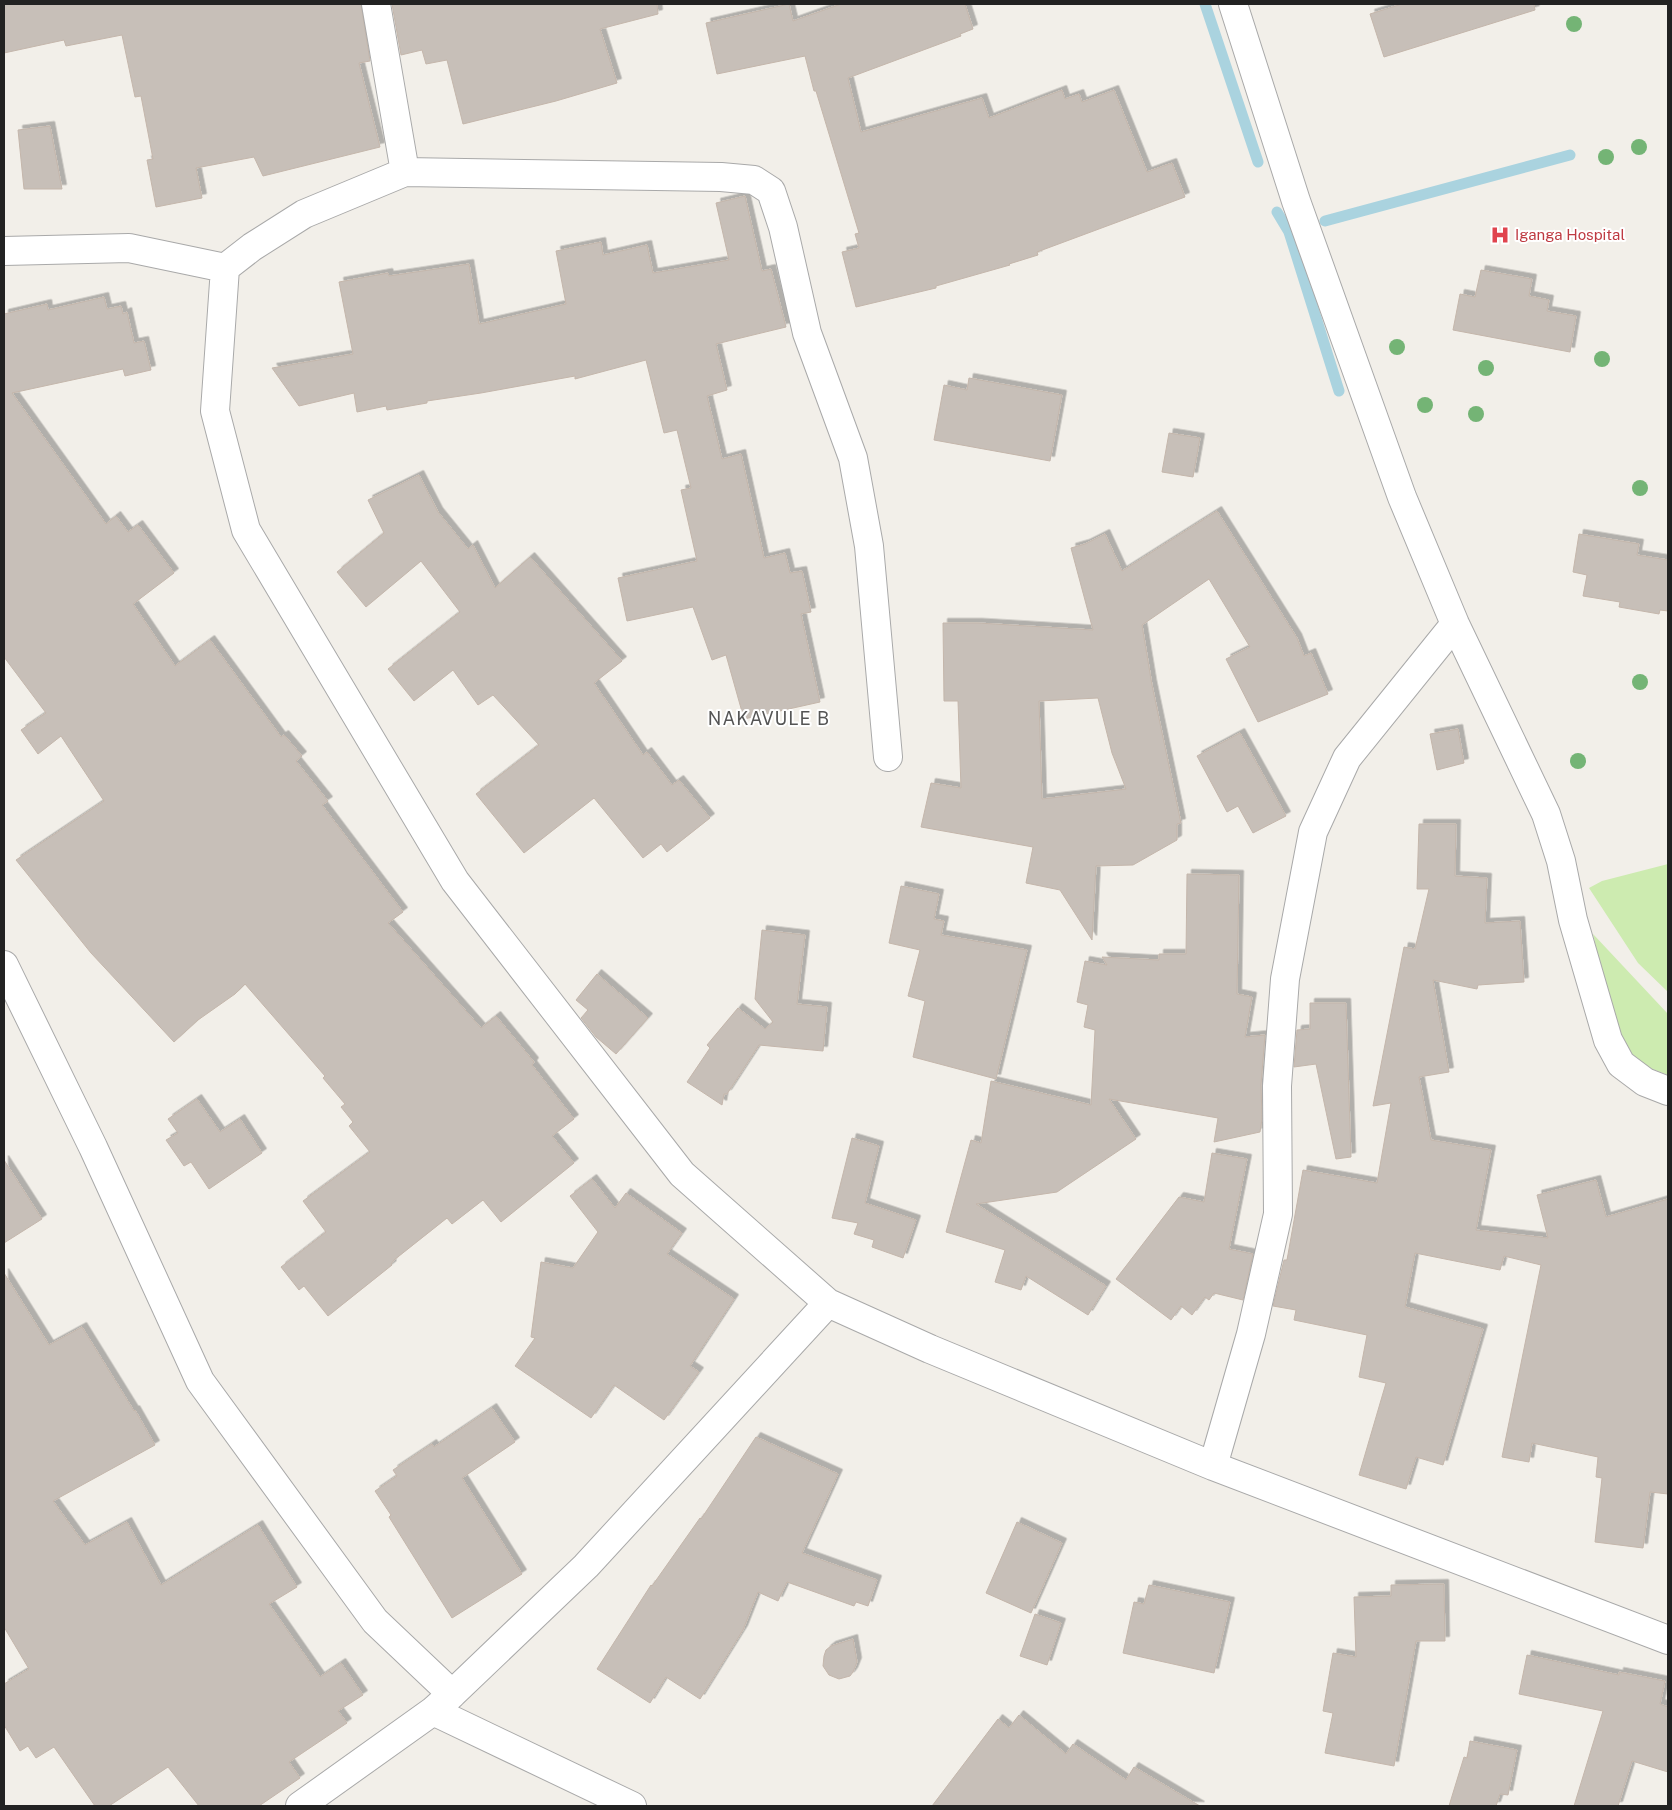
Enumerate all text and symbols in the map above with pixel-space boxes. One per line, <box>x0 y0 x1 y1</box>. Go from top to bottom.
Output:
hospital icon: Iganga Hospital <box>1489 224 1511 246</box>
place label: Iganga Hospital <box>1515 226 1625 243</box>
district label: NAKAVULE B <box>708 708 830 729</box>

